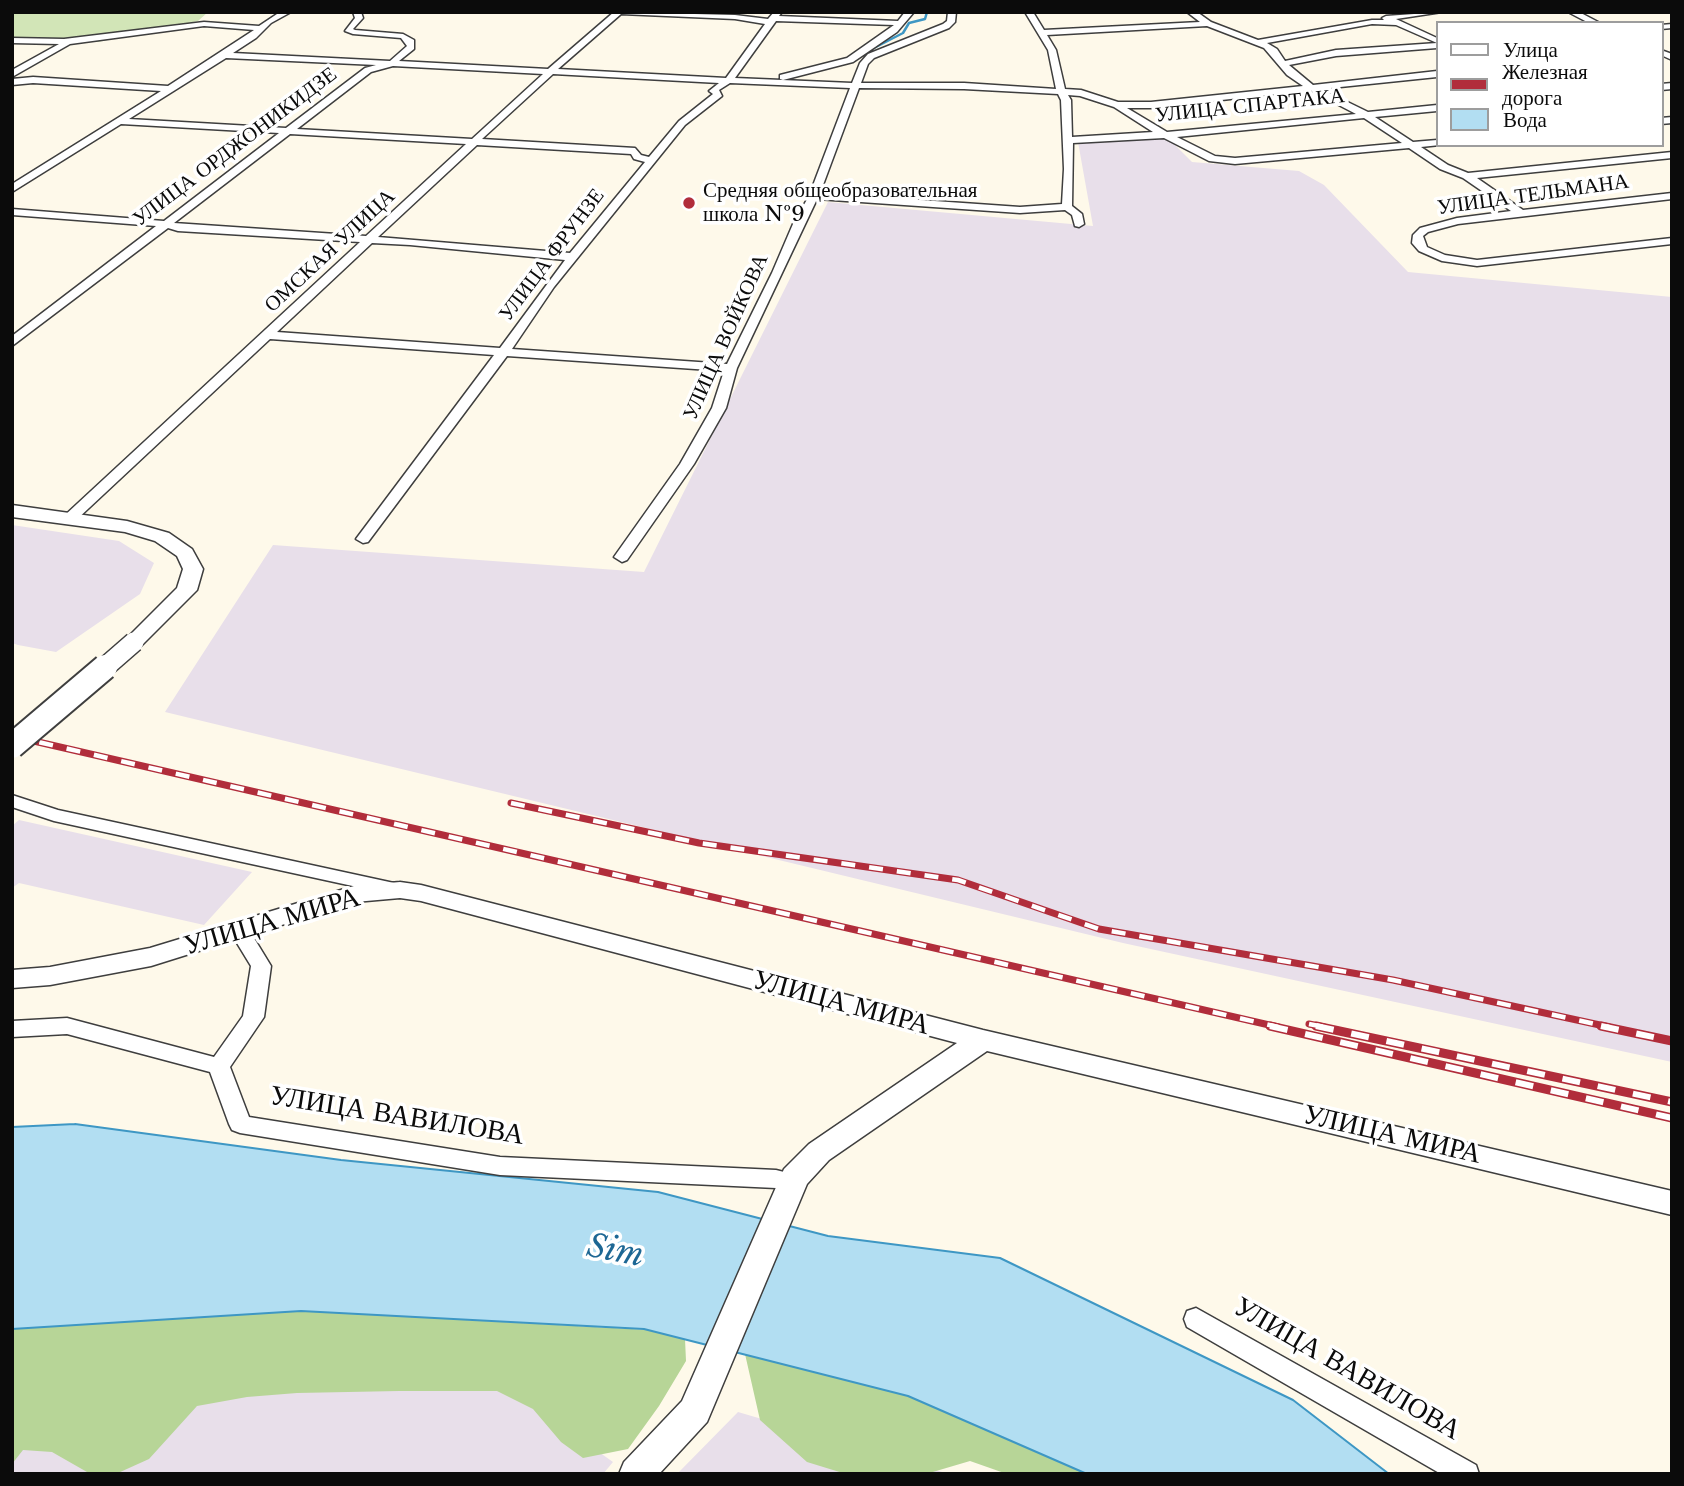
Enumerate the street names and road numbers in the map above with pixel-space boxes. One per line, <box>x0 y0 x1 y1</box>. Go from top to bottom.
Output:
street label: УЛИЦА ОРДЖОНИКИДЗЕ <box>128 62 342 232</box>
street label: УЛИЦА СПАРТАКА <box>1154 84 1346 128</box>
street label: УЛИЦА ТЕЛЬМАНА <box>1436 169 1630 221</box>
street label: ОМСКАЯ УЛИЦА <box>260 184 400 318</box>
street label: УЛИЦА ФРУНЗЕ <box>494 184 610 326</box>
street label: УЛИЦА ВОЙКОВА <box>678 250 774 424</box>
street label: УЛИЦА МИРА <box>180 881 364 963</box>
street label: УЛИЦА МИРА <box>749 963 933 1043</box>
street label: УЛИЦА ВАВИЛОВА <box>268 1079 526 1153</box>
street label: УЛИЦА МИРА <box>1300 1098 1484 1172</box>
street label: УЛИЦА ВАВИЛОВА <box>1227 1290 1467 1448</box>

